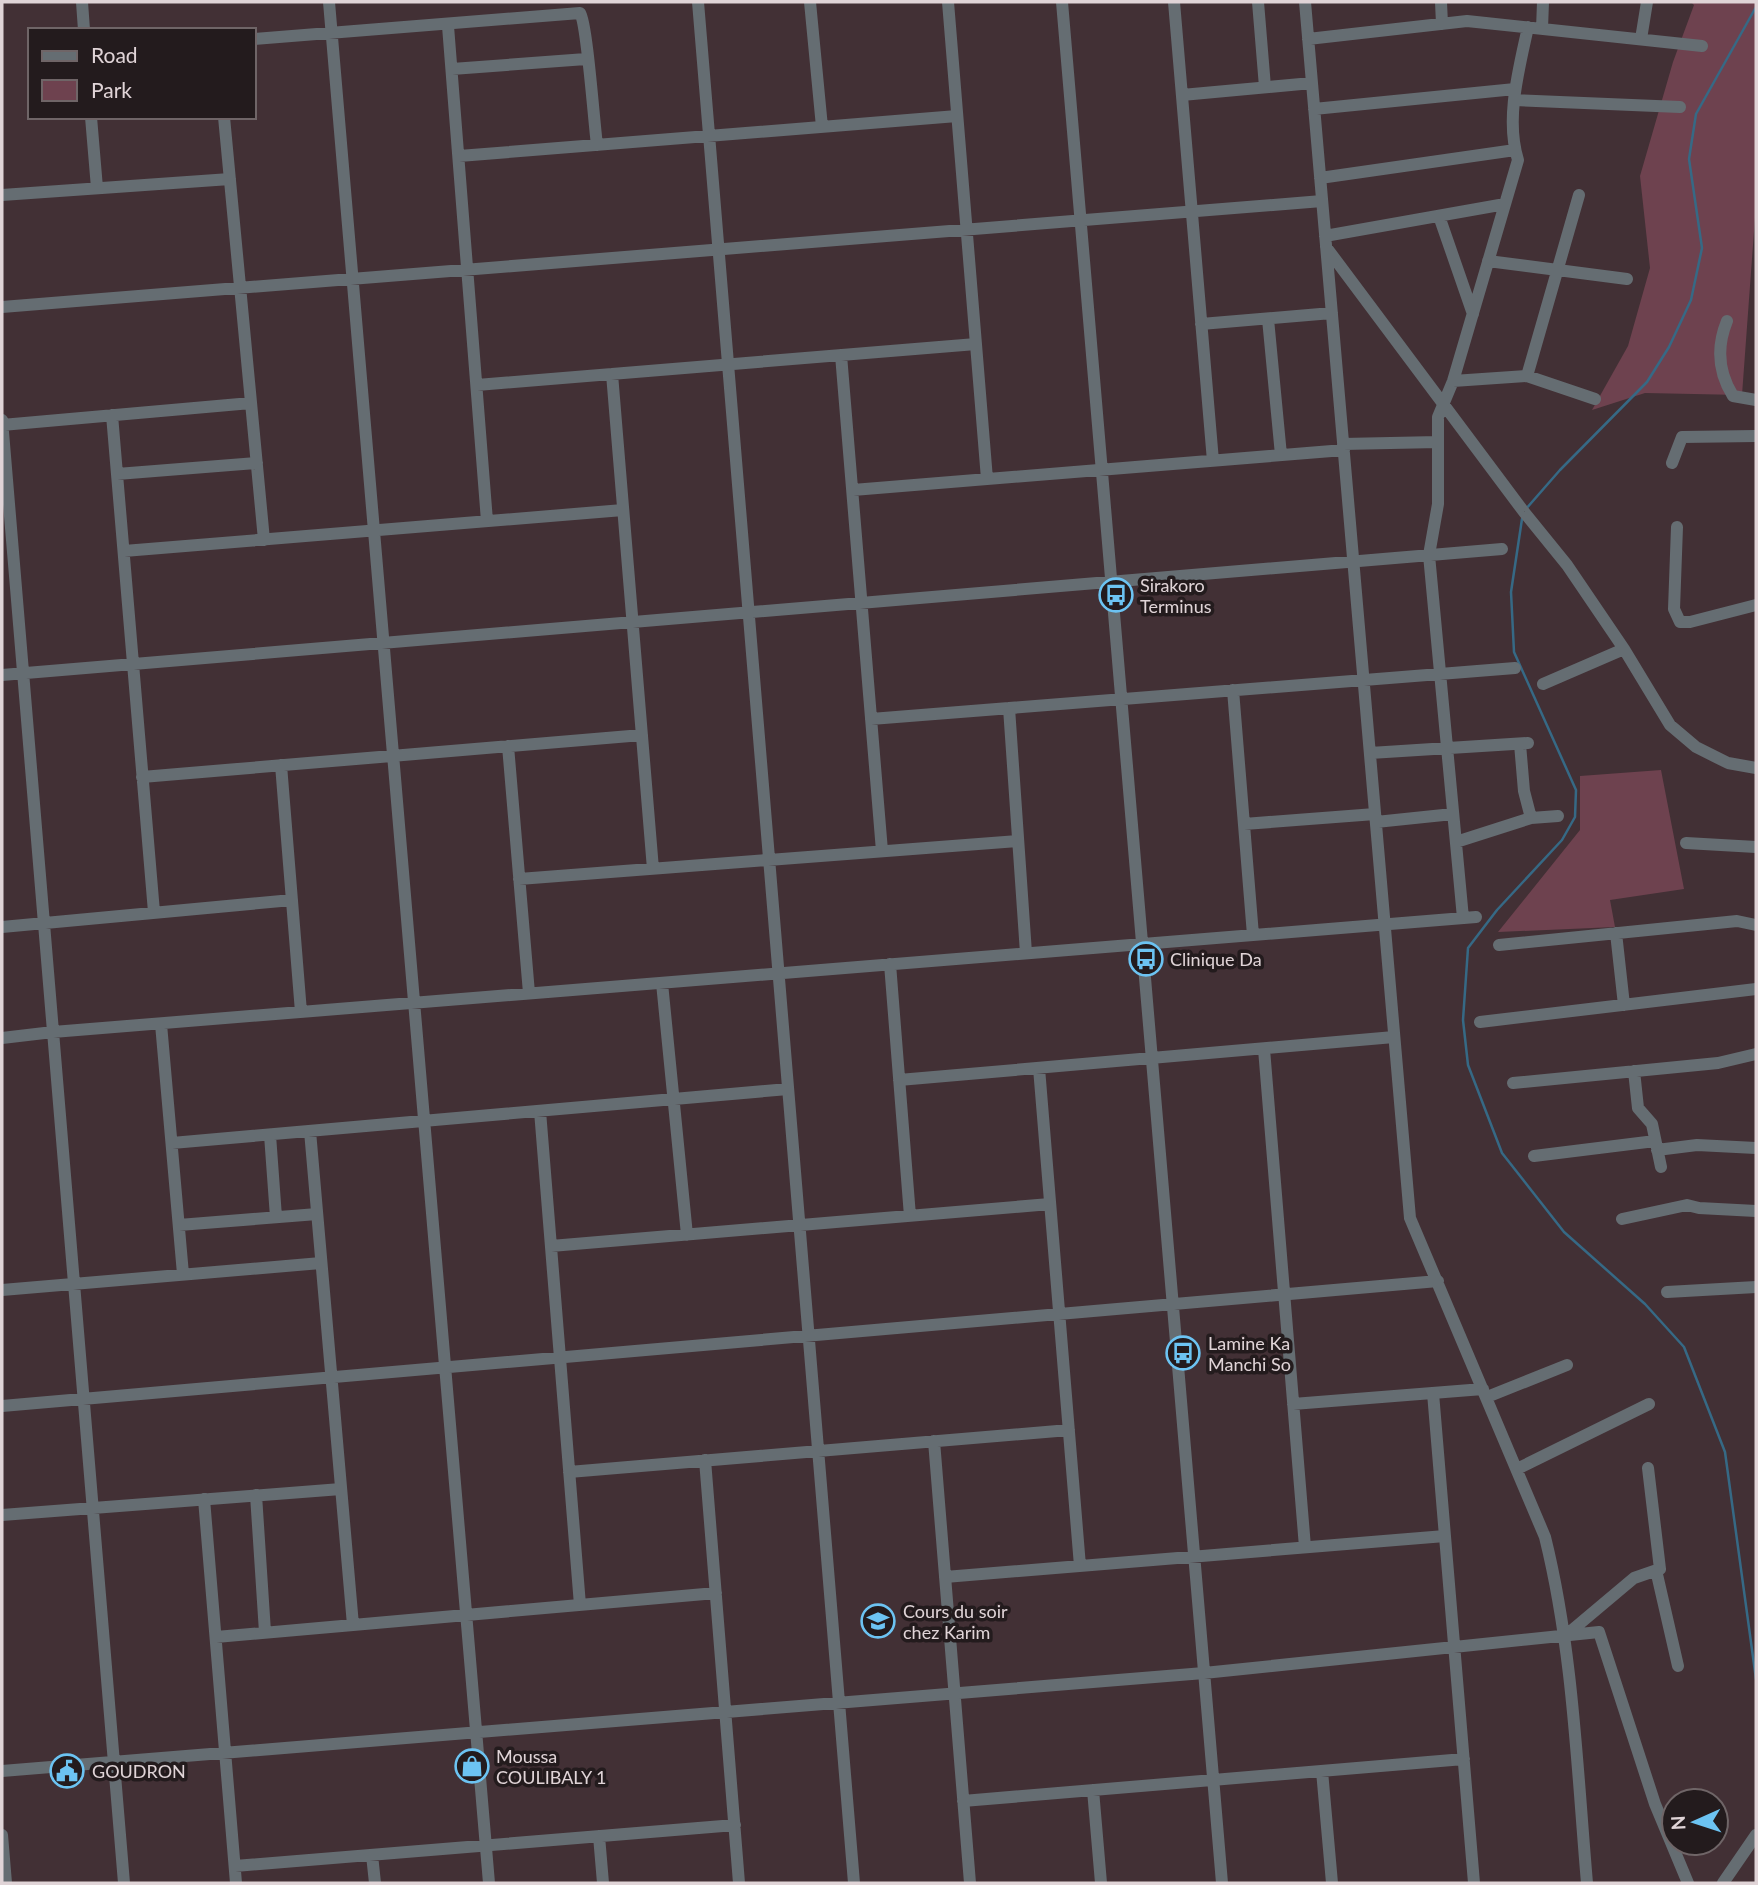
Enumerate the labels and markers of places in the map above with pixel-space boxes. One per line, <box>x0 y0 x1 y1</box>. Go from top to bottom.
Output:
place label: Sirakoro Terminus <box>1140 574 1212 617</box>
bus stop icon: Sirakoro Terminus <box>1097 576 1135 614</box>
bus stop icon: Clinique Da <box>1127 940 1165 978</box>
place label: Clinique Da <box>1170 948 1262 970</box>
place label: Lamine Ka Manchi So <box>1208 1332 1291 1375</box>
bus stop icon: Lamine Ka Manchi So <box>1164 1334 1202 1372</box>
place label: Cours du soir chez Karim <box>903 1600 1008 1643</box>
school or university icon: Cours du soir chez Karim <box>859 1602 897 1640</box>
place label: Moussa COULIBALY 1 <box>496 1745 606 1788</box>
shop icon: Moussa COULIBALY 1 <box>453 1747 491 1785</box>
public building icon: GOUDRON <box>48 1752 86 1790</box>
place label: GOUDRON <box>92 1760 186 1782</box>

